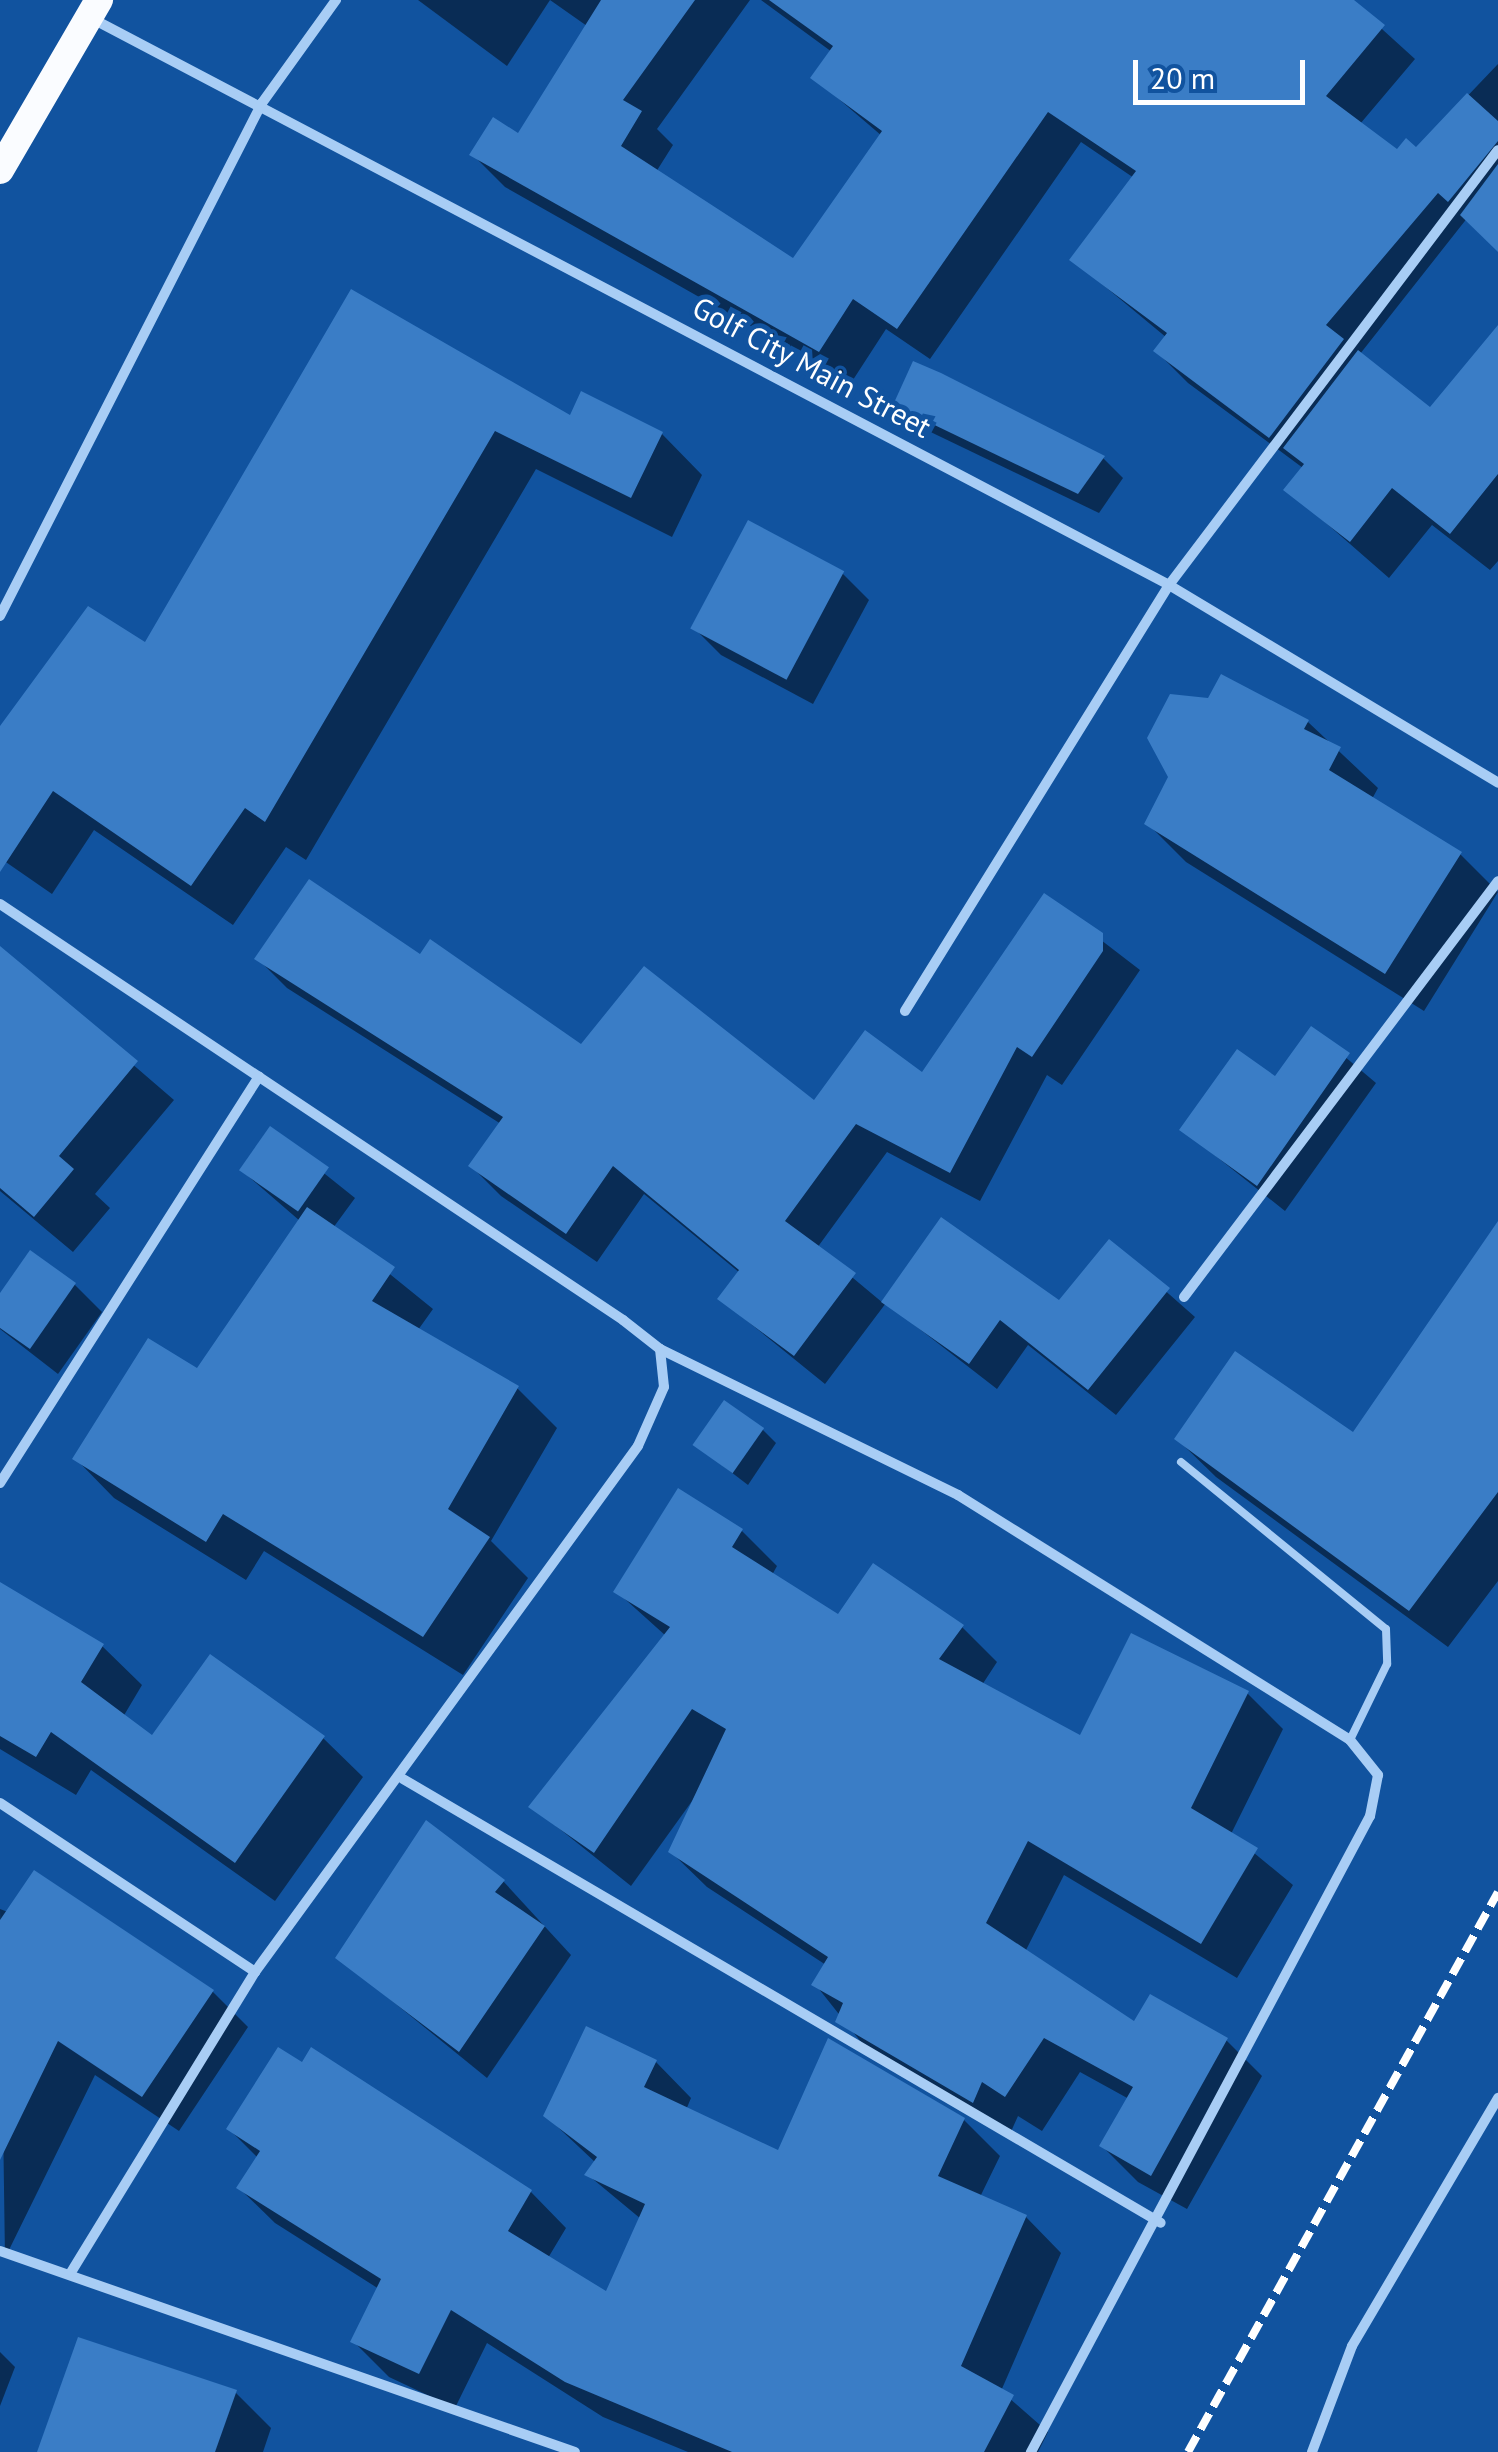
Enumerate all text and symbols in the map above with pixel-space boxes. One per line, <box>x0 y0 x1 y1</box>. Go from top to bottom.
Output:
scale bar <box>1138 40 1310 102</box>
text: 20 m <box>1150 58 1215 97</box>
street label: Golf City Main Street <box>686 289 938 445</box>

